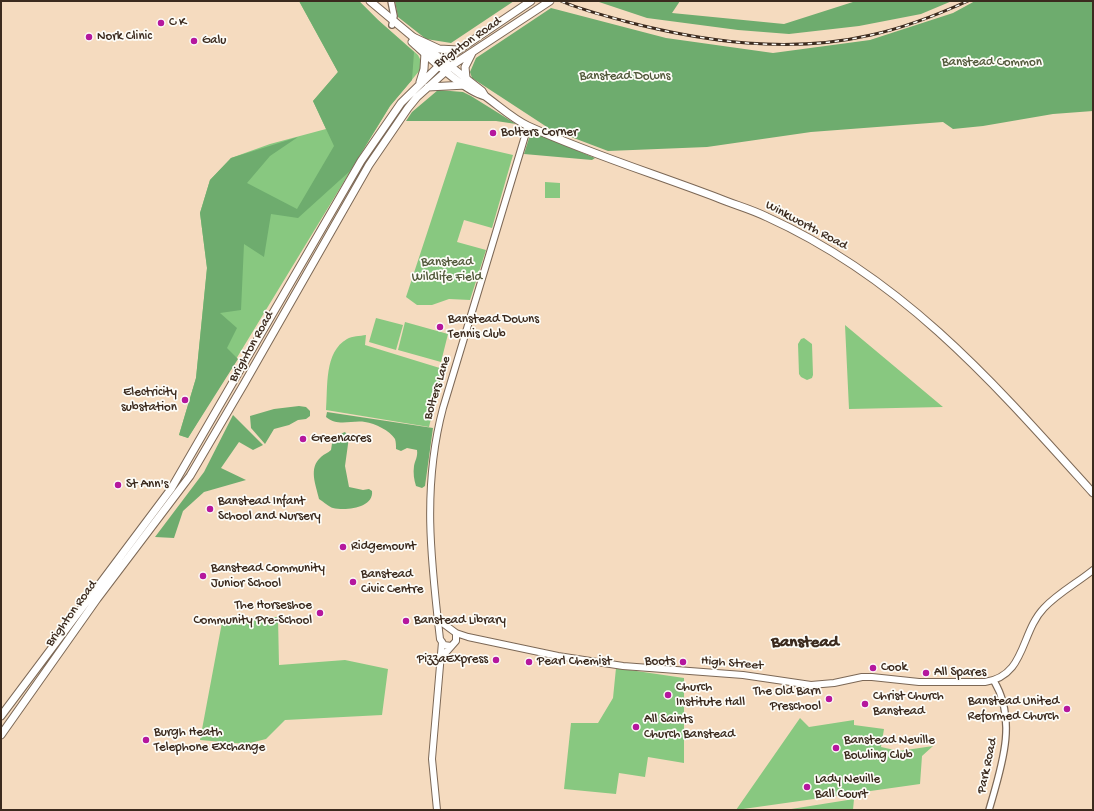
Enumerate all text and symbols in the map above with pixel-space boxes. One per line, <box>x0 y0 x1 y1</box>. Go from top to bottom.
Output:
street label: Brighton Road <box>432 14 504 72</box>
place label: C K <box>169 15 186 31</box>
marker: C K <box>156 18 166 28</box>
place label: Nork Clinic <box>97 29 152 45</box>
marker: Nork Clinic <box>84 32 94 42</box>
place label: Galu <box>202 33 226 49</box>
marker: Galu <box>189 36 199 46</box>
park label: Banstead Common <box>942 55 1042 71</box>
park label: Banstead Downs <box>579 69 671 85</box>
place label: Bolters Corner <box>501 125 578 141</box>
marker: Bolters Corner <box>488 128 498 138</box>
street label: Winkworth Road <box>762 198 850 254</box>
park label: Banstead Wildlife Field <box>412 255 482 286</box>
street label: Brighton Road <box>226 309 278 385</box>
place label: Banstead Downs Tennis Club <box>448 312 539 343</box>
marker: Banstead Downs Tennis Club <box>435 322 445 332</box>
street label: Bolters Lane <box>421 354 455 422</box>
place label: Electricity substation <box>121 385 177 416</box>
marker: Electricity substation <box>180 395 190 405</box>
place label: Greenacres <box>311 431 371 447</box>
marker: Greenacres <box>298 434 308 444</box>
place label: St Ann's <box>126 477 169 493</box>
marker: St Ann's <box>113 480 123 490</box>
place label: Banstead Infant School and Nursery <box>218 494 321 525</box>
marker: Banstead Infant School and Nursery <box>205 504 215 514</box>
place label: Ridgemount <box>351 539 416 555</box>
marker: Ridgemount <box>338 542 348 552</box>
place label: Banstead Community Junior School <box>211 561 325 592</box>
place label: Banstead Civic Centre <box>361 567 423 598</box>
marker: Banstead Community Junior School <box>198 571 208 581</box>
marker: Banstead Civic Centre <box>348 577 358 587</box>
street label: Brighton Road <box>43 578 101 650</box>
place label: The Horseshoe Community Pre-School <box>194 598 312 629</box>
marker: The Horseshoe Community Pre-School <box>315 608 325 618</box>
place label: Banstead Library <box>414 613 506 629</box>
marker: Banstead Library <box>401 616 411 626</box>
district label: Banstead <box>771 633 839 653</box>
place label: PizzaExpress <box>417 652 488 668</box>
place label: Pearl Chemist <box>537 654 612 670</box>
place label: Boots <box>645 654 675 670</box>
street label: High Street <box>700 654 764 674</box>
marker: PizzaExpress <box>491 655 501 665</box>
marker: Pearl Chemist <box>524 657 534 667</box>
marker: Boots <box>678 657 688 667</box>
place label: Cook <box>881 660 907 676</box>
marker: Cook <box>868 663 878 673</box>
place label: All Spares <box>934 665 986 681</box>
marker: All Spares <box>921 668 931 678</box>
place label: Church Institute Hall <box>676 680 745 711</box>
place label: The Old Barn Preschool <box>753 684 821 715</box>
place label: Christ Church Banstead <box>873 689 944 720</box>
marker: Church Institute Hall <box>663 690 673 700</box>
marker: The Old Barn Preschool <box>824 694 834 704</box>
place label: Banstead United Reformed Church <box>967 694 1059 725</box>
marker: Christ Church Banstead <box>860 699 870 709</box>
marker: Banstead United Reformed Church <box>1062 704 1072 714</box>
place label: All Saints Church Banstead <box>644 712 735 743</box>
marker: All Saints Church Banstead <box>631 722 641 732</box>
place label: Burgh Heath Telephone Exchange <box>154 725 265 756</box>
place label: Banstead Neville Bowling Club <box>844 733 935 764</box>
marker: Burgh Heath Telephone Exchange <box>141 735 151 745</box>
street label: Park Road <box>975 737 1001 795</box>
marker: Banstead Neville Bowling Club <box>831 743 841 753</box>
place label: Lady Neville Ball Court <box>815 772 880 803</box>
marker: Lady Neville Ball Court <box>802 782 812 792</box>

